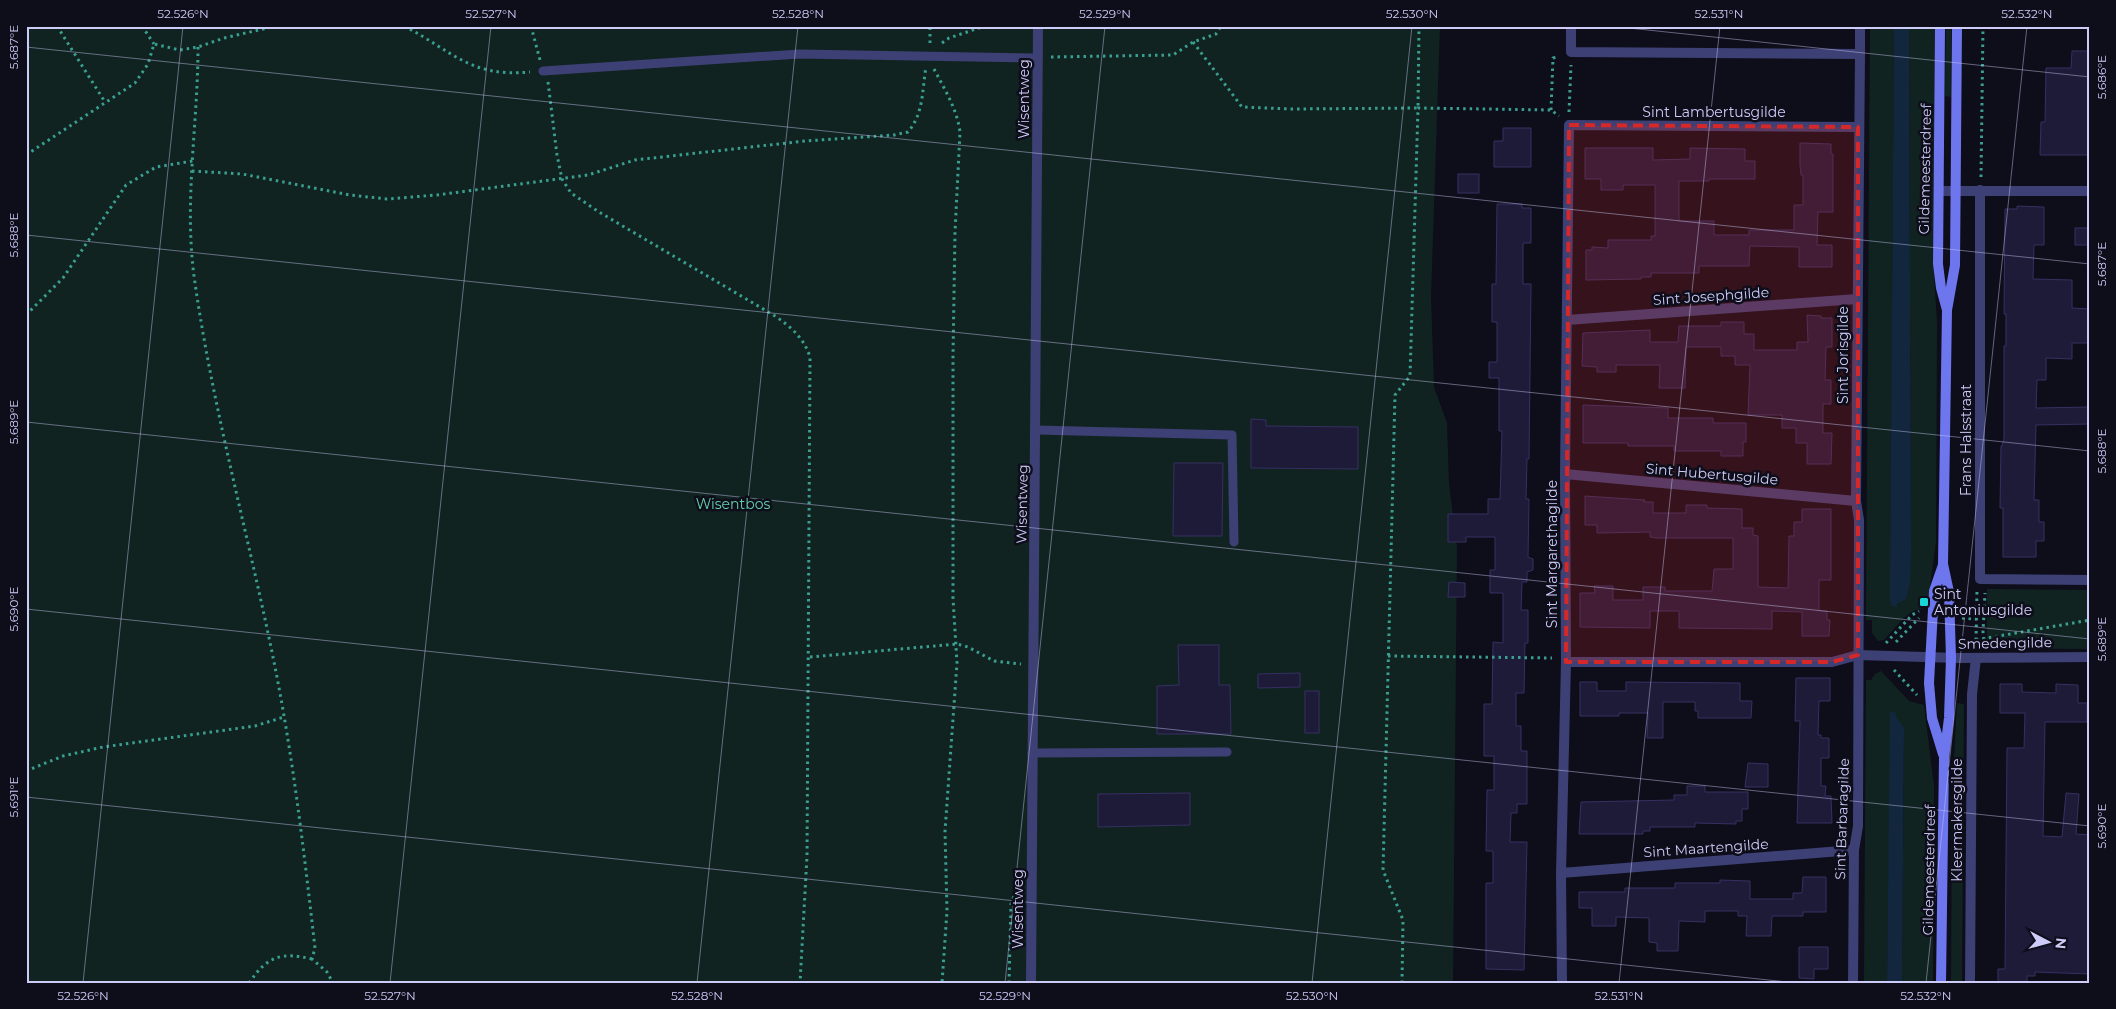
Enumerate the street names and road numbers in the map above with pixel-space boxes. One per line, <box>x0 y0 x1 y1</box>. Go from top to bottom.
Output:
street label: Wisentweg <box>1015 59 1033 139</box>
street label: Gildemeesterdreef <box>1915 102 1935 235</box>
street label: Sint Lambertusgilde <box>1642 103 1786 121</box>
street label: Sint Josephgilde <box>1652 283 1770 309</box>
street label: Sint Jorisgilde <box>1834 306 1852 404</box>
street label: Frans Halsstraat <box>1957 384 1975 496</box>
street label: Sint Hubertusgilde <box>1645 459 1779 489</box>
street label: Wisentweg <box>1012 464 1032 544</box>
street label: Sint Margarethagilde <box>1543 480 1561 628</box>
street label: Smedengilde <box>1958 633 2052 653</box>
street label: Sint Barbaragilde <box>1831 758 1853 880</box>
street label: Kleermakersgilde <box>1948 758 1966 882</box>
street label: Gildemeesterdreef <box>1919 803 1939 936</box>
street label: Sint Maartengilde <box>1643 835 1769 861</box>
street label: Wisentweg <box>1009 869 1027 949</box>

